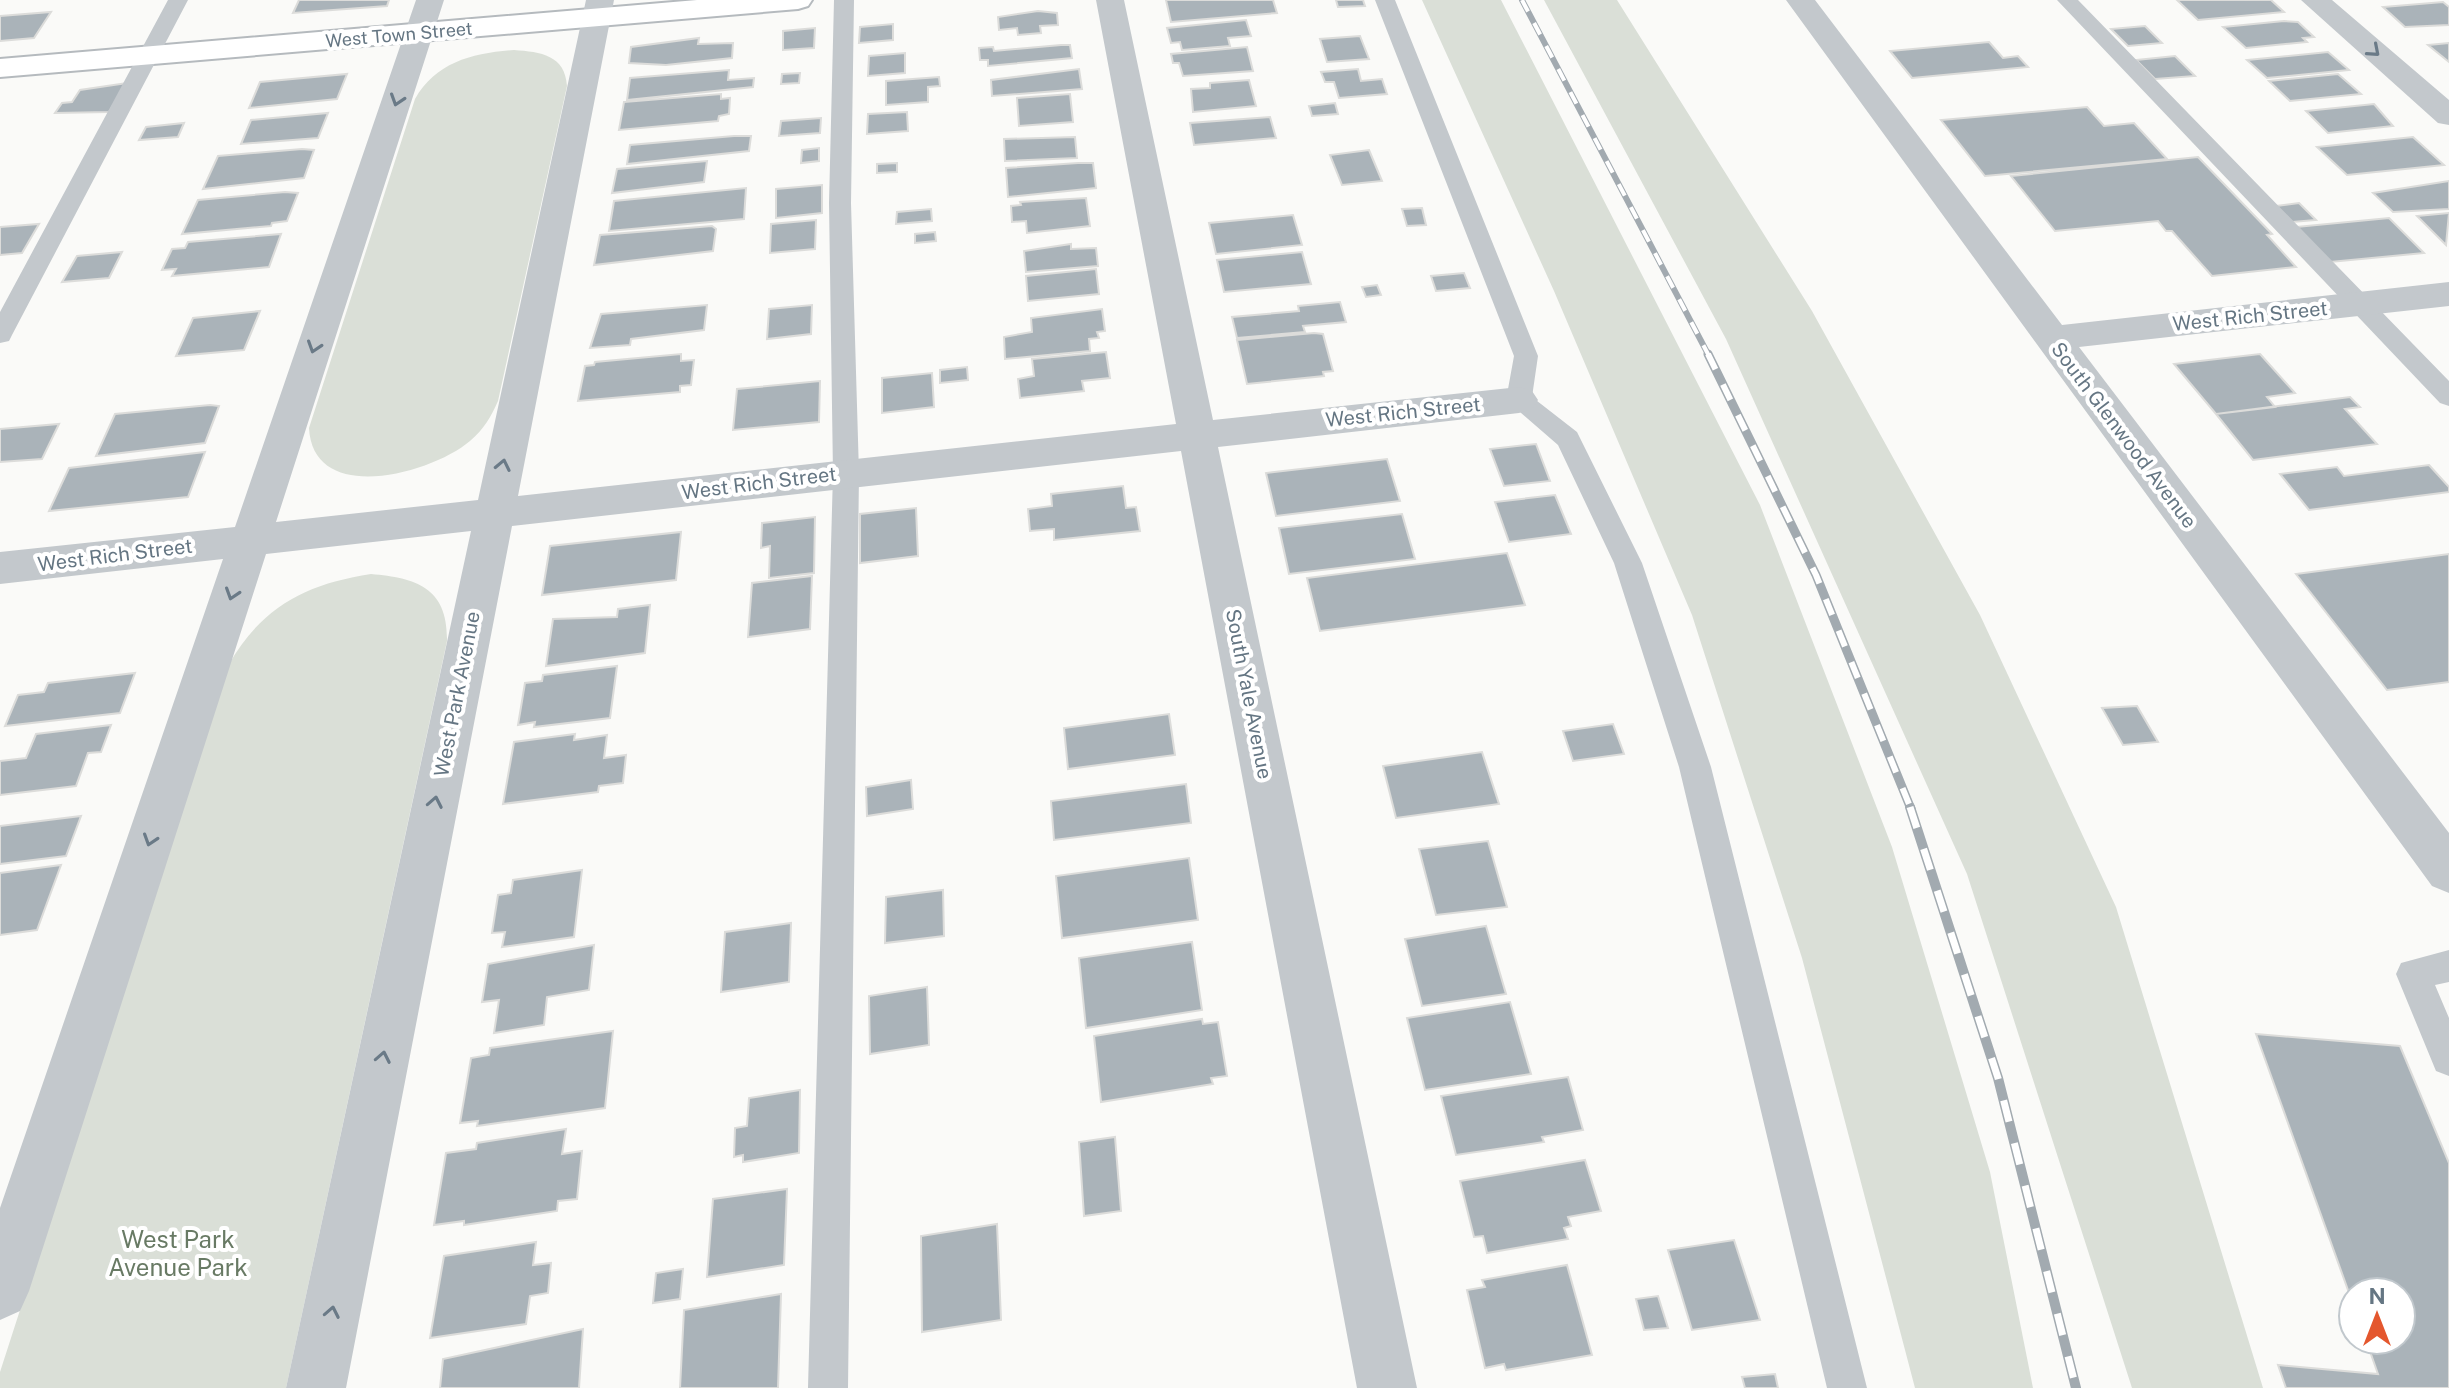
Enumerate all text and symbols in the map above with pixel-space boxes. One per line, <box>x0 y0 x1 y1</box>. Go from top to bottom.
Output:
street label: West Town Street <box>325 18 473 51</box>
one-way arrow <box>2365 41 2380 56</box>
one-way arrow <box>390 93 406 107</box>
street label: West Rich Street <box>2171 296 2329 336</box>
street label: South Glenwood Avenue <box>2046 337 2202 533</box>
one-way arrow <box>308 339 324 353</box>
street label: West Rich Street <box>1324 392 1482 432</box>
one-way arrow <box>494 458 511 471</box>
street label: West Rich Street <box>680 462 838 504</box>
street label: West Rich Street <box>36 534 194 576</box>
one-way arrow <box>226 586 242 600</box>
street label: South Yale Avenue <box>1221 607 1277 781</box>
street label: West Park Avenue <box>429 609 485 779</box>
one-way arrow <box>426 796 443 809</box>
one-way arrow <box>143 833 159 847</box>
one-way arrow <box>374 1050 391 1063</box>
park label: West Park Avenue Park <box>108 1225 248 1281</box>
north arrow <box>2337 1276 2417 1356</box>
text: N <box>2368 1283 2386 1309</box>
one-way arrow <box>323 1305 340 1319</box>

